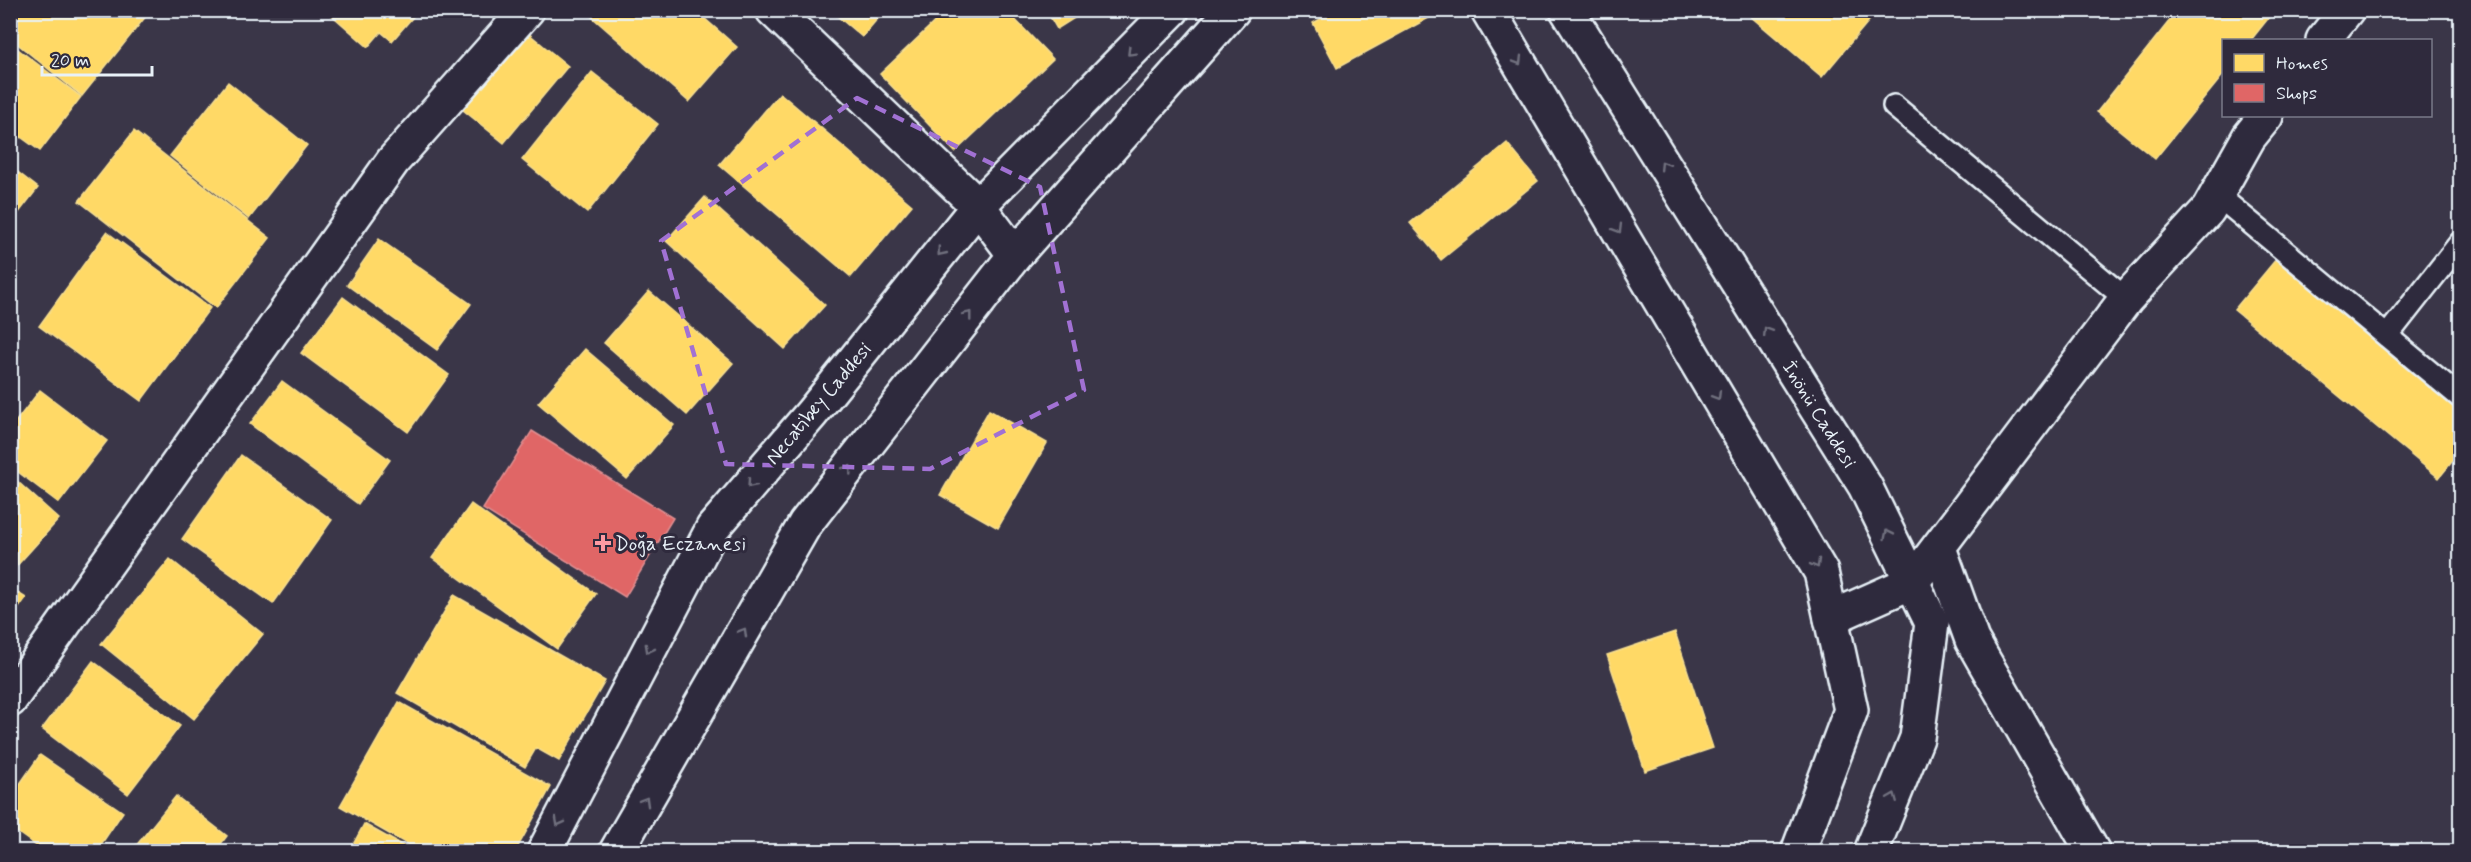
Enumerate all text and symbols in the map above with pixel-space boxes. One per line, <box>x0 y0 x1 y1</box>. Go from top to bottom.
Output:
scale bar <box>42 39 152 77</box>
legend <box>2222 39 2432 117</box>
one-way arrow <box>1127 45 1137 56</box>
text: 20 m <box>51 49 89 73</box>
text: Homes <box>2276 52 2328 76</box>
one-way arrow <box>1511 55 1523 65</box>
text: Shops <box>2276 82 2317 106</box>
one-way arrow <box>1660 161 1671 172</box>
one-way arrow <box>1610 223 1622 233</box>
one-way arrow <box>938 245 949 256</box>
one-way arrow <box>961 311 972 322</box>
one-way arrow <box>1764 326 1775 337</box>
street label: Necatibey Caddesi <box>760 337 878 471</box>
street label: İnönü Caddesi <box>1775 356 1862 474</box>
one-way arrow <box>1710 390 1721 401</box>
one-way arrow <box>841 464 852 475</box>
one-way arrow <box>747 477 758 488</box>
one-way arrow <box>1884 530 1896 541</box>
place label: Doğa Eczanesi <box>615 531 746 558</box>
marker: Doğa Eczanesi <box>596 536 610 550</box>
one-way arrow <box>1809 558 1820 568</box>
one-way arrow <box>735 628 747 638</box>
one-way arrow <box>645 643 657 654</box>
one-way arrow <box>1886 792 1898 803</box>
one-way arrow <box>638 797 649 807</box>
one-way arrow <box>555 816 566 826</box>

